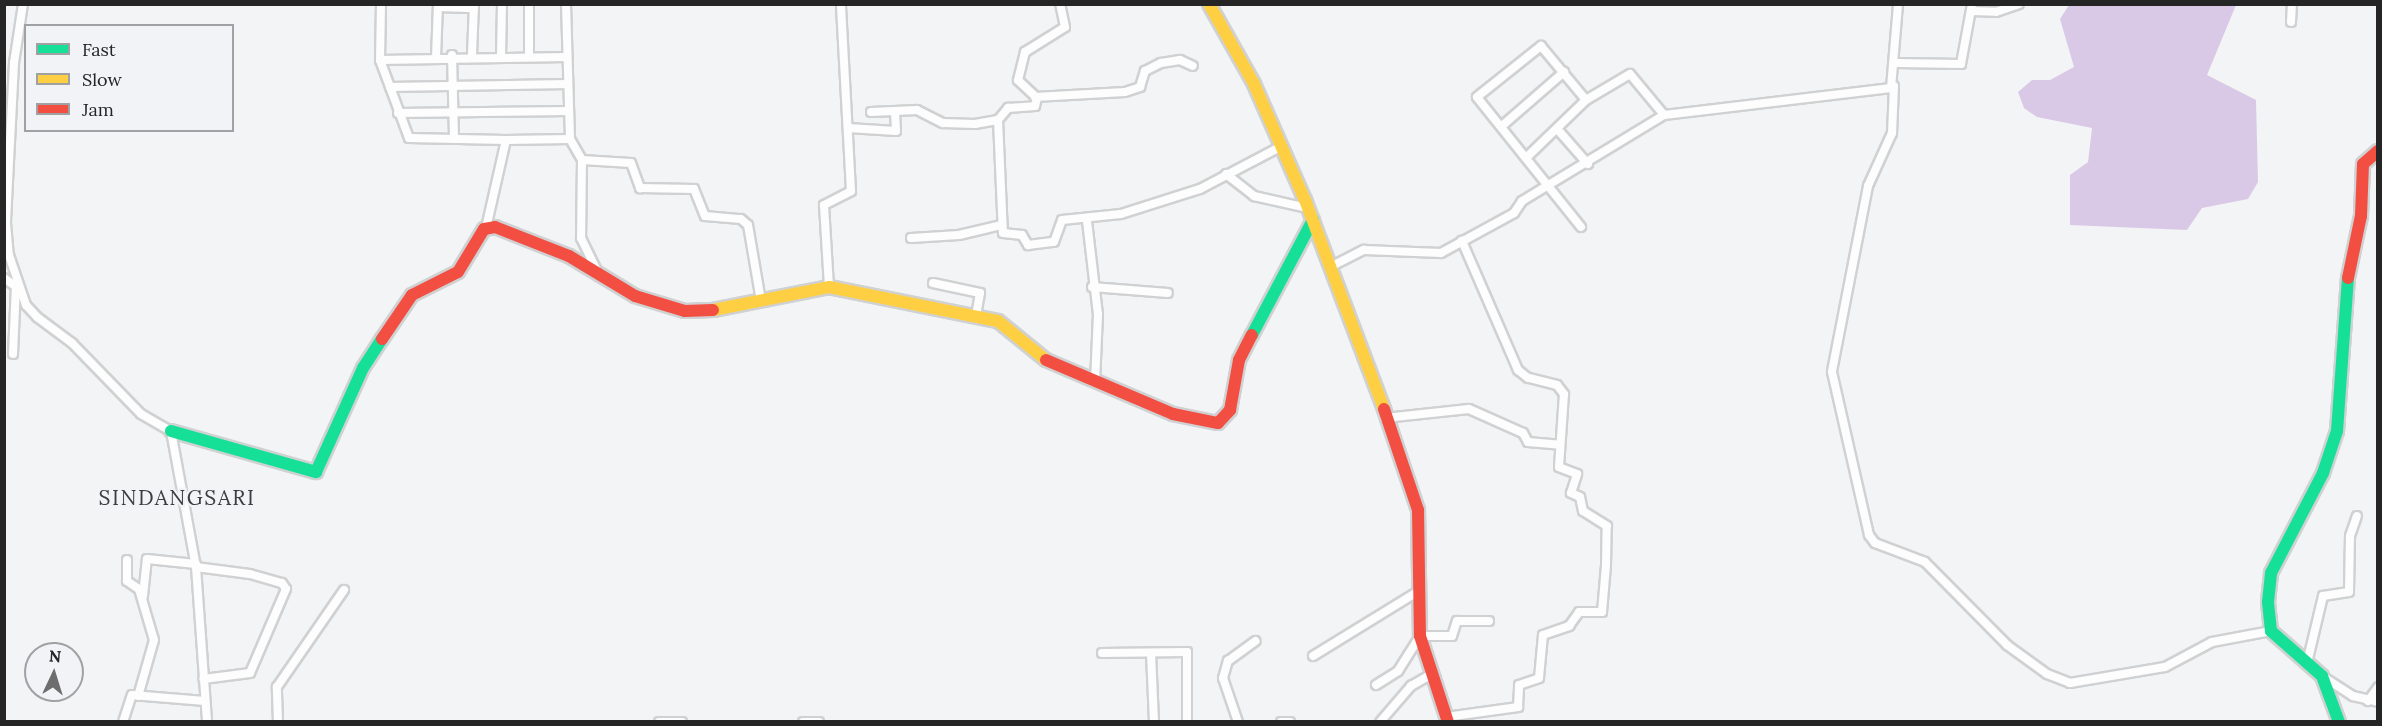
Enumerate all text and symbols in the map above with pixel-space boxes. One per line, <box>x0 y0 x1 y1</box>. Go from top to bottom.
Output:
legend <box>24 24 234 132</box>
text: Fast <box>82 38 116 61</box>
text: Slow <box>82 68 122 91</box>
text: Jam <box>82 98 114 121</box>
district label: SINDANGSARI <box>98 485 256 511</box>
north arrow <box>24 642 84 702</box>
text: N <box>48 646 62 666</box>

